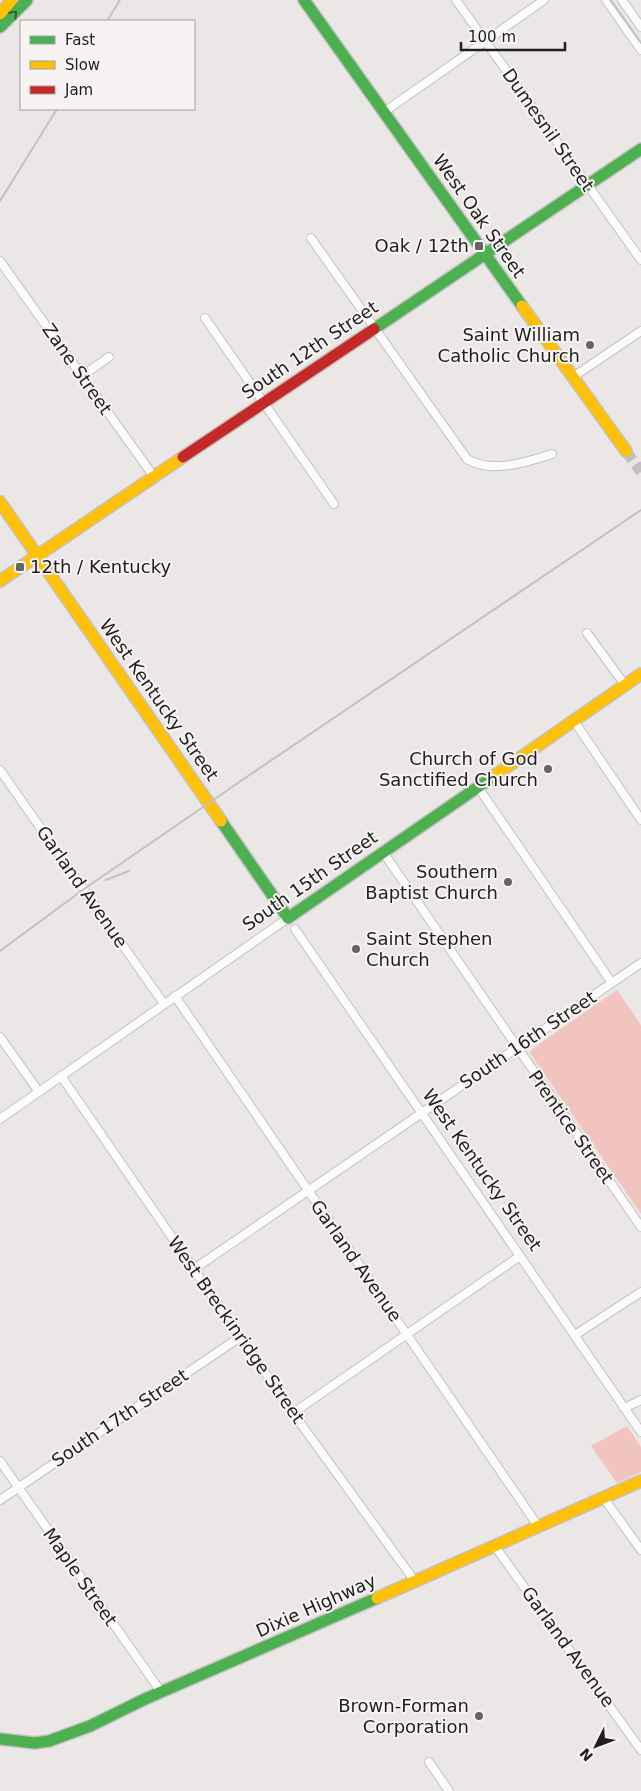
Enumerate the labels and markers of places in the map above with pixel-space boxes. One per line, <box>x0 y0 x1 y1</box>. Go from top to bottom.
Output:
place label: Oak / 12th <box>375 235 469 256</box>
marker: Oak / 12th <box>473 240 485 252</box>
place label: Saint William Catholic Church <box>438 324 580 366</box>
marker: Saint William Catholic Church <box>584 339 596 351</box>
place label: 12th / Kentucky <box>30 556 171 577</box>
marker: 12th / Kentucky <box>14 561 26 573</box>
place label: Church of God Sanctified Church <box>379 748 538 790</box>
marker: Church of God Sanctified Church <box>542 763 554 775</box>
place label: Southern Baptist Church <box>365 861 498 903</box>
marker: Southern Baptist Church <box>502 876 514 888</box>
place label: Saint Stephen Church <box>366 928 493 970</box>
marker: Saint Stephen Church <box>350 943 362 955</box>
place label: Brown-Forman Corporation <box>338 1695 469 1737</box>
marker: Brown-Forman Corporation <box>473 1710 485 1722</box>

